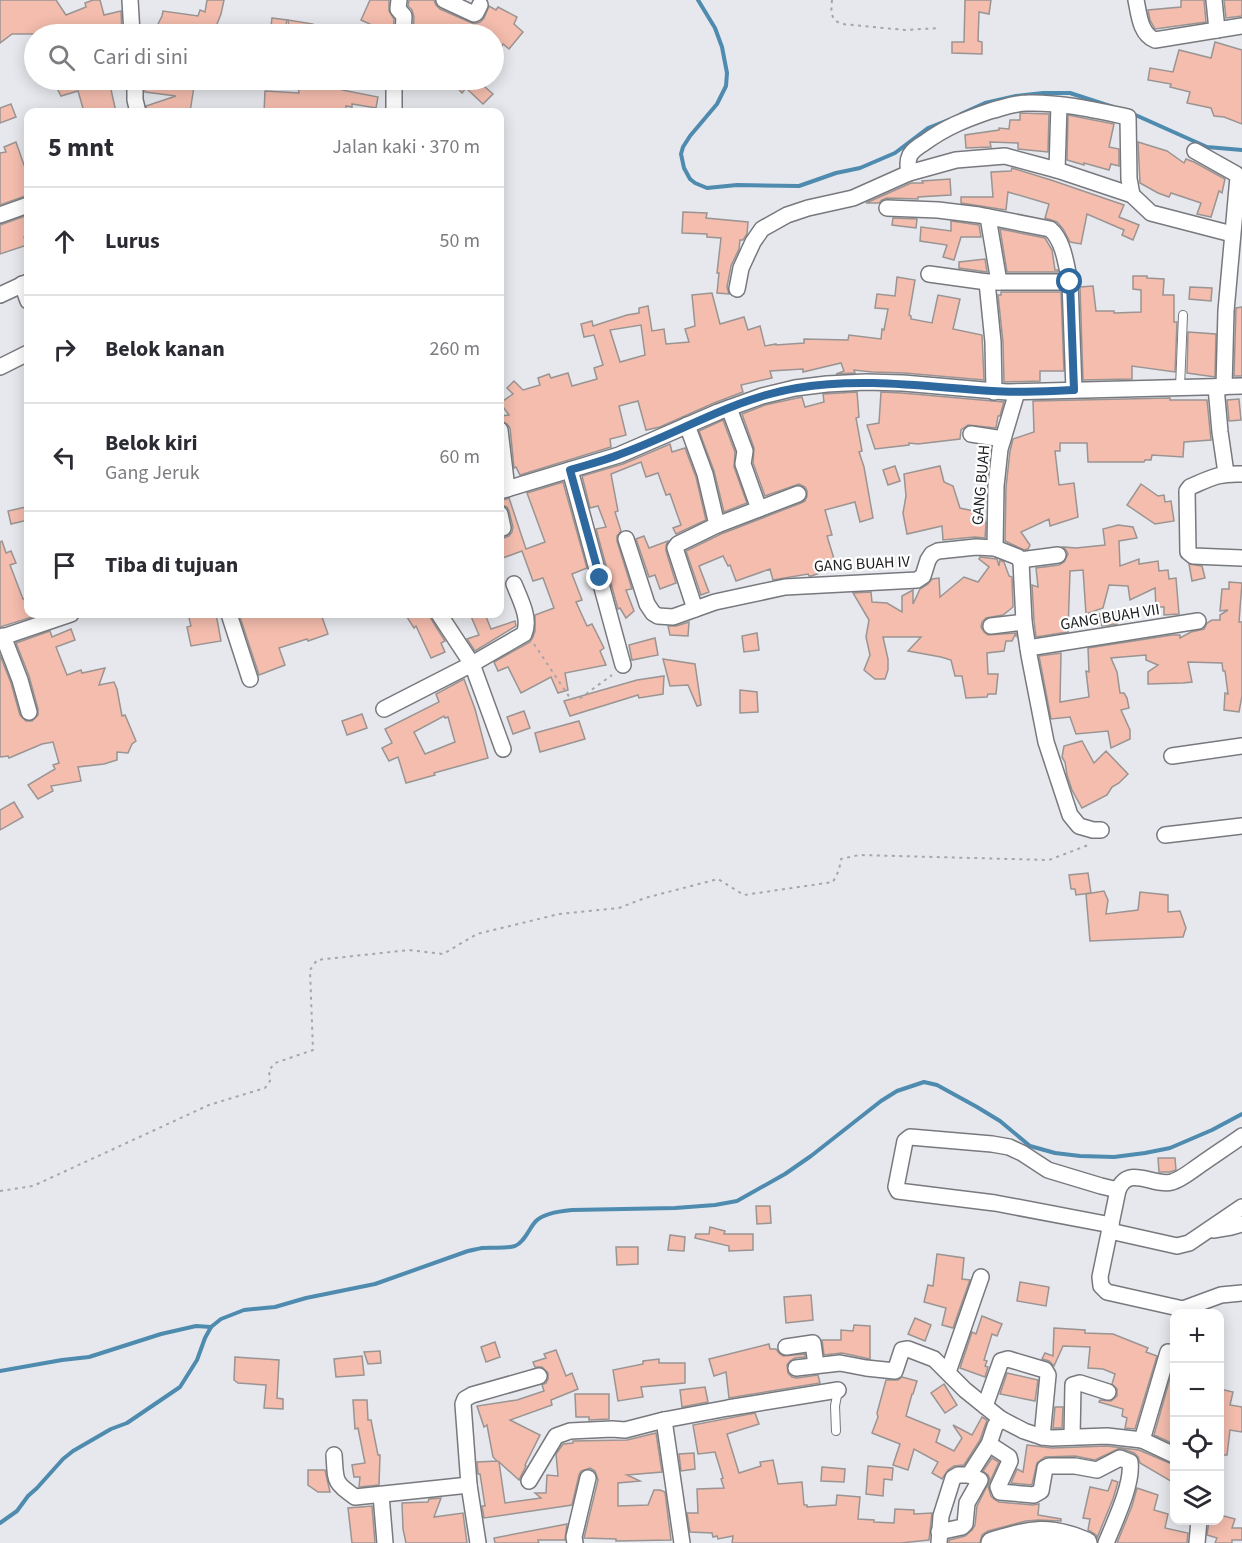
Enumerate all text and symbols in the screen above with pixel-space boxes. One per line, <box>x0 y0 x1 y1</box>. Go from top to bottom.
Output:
search box <box>24 24 504 90</box>
icon: search <box>45 41 78 74</box>
text: Cari di sini <box>93 41 188 73</box>
text: 5 mnt <box>48 129 114 166</box>
text: Jalan kaki · 370 m <box>332 133 480 161</box>
icon: ahead <box>48 225 81 258</box>
text: Lurus <box>105 225 160 257</box>
text: 50 m <box>440 227 480 255</box>
route start <box>1056 268 1082 294</box>
icon: right <box>48 333 81 366</box>
text: Belok kanan <box>105 333 225 365</box>
text: 260 m <box>430 335 480 363</box>
text: Belok kiri <box>105 427 198 459</box>
icon: left <box>48 441 81 474</box>
text: 60 m <box>440 443 480 471</box>
street label: GANG BUAH <box>967 444 995 526</box>
text: Gang Jeruk <box>105 459 200 487</box>
icon: arrive <box>48 549 81 582</box>
text: Tiba di tujuan <box>105 549 238 581</box>
street label: GANG BUAH IV <box>813 550 911 578</box>
route end <box>586 564 612 590</box>
street label: GANG BUAH VII <box>1059 598 1161 636</box>
map controls <box>1170 1309 1224 1525</box>
button: + <box>1170 1309 1224 1363</box>
button: − <box>1170 1363 1224 1417</box>
button: locate <box>1170 1417 1224 1471</box>
button: layers <box>1170 1471 1224 1525</box>

